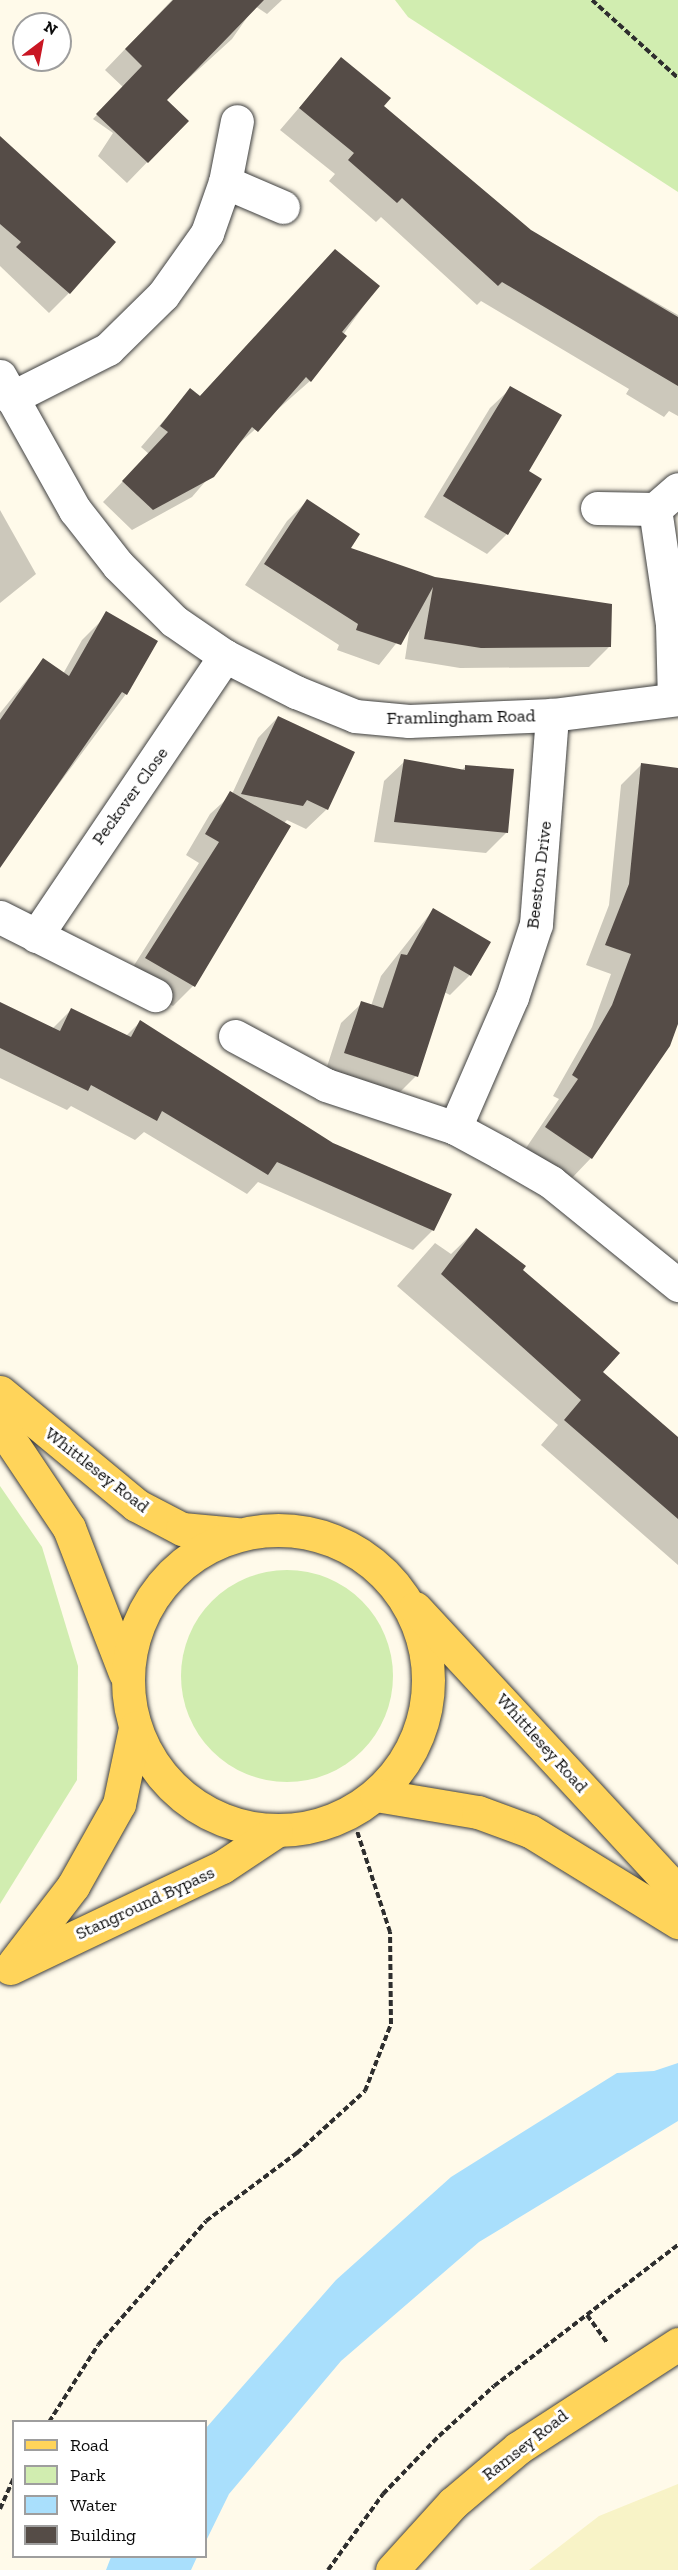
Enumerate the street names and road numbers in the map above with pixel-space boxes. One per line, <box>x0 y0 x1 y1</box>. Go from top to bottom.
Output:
street label: Framlingham Road <box>386 705 536 729</box>
street label: Peckover Close <box>87 743 173 849</box>
street label: Beeston Drive <box>522 820 556 930</box>
street label: Whittlesey Road <box>40 1423 154 1517</box>
street label: Whittlesey Road <box>492 1689 592 1797</box>
street label: Stanground Bypass <box>72 1861 218 1945</box>
street label: Ramsey Road <box>478 2405 572 2485</box>

